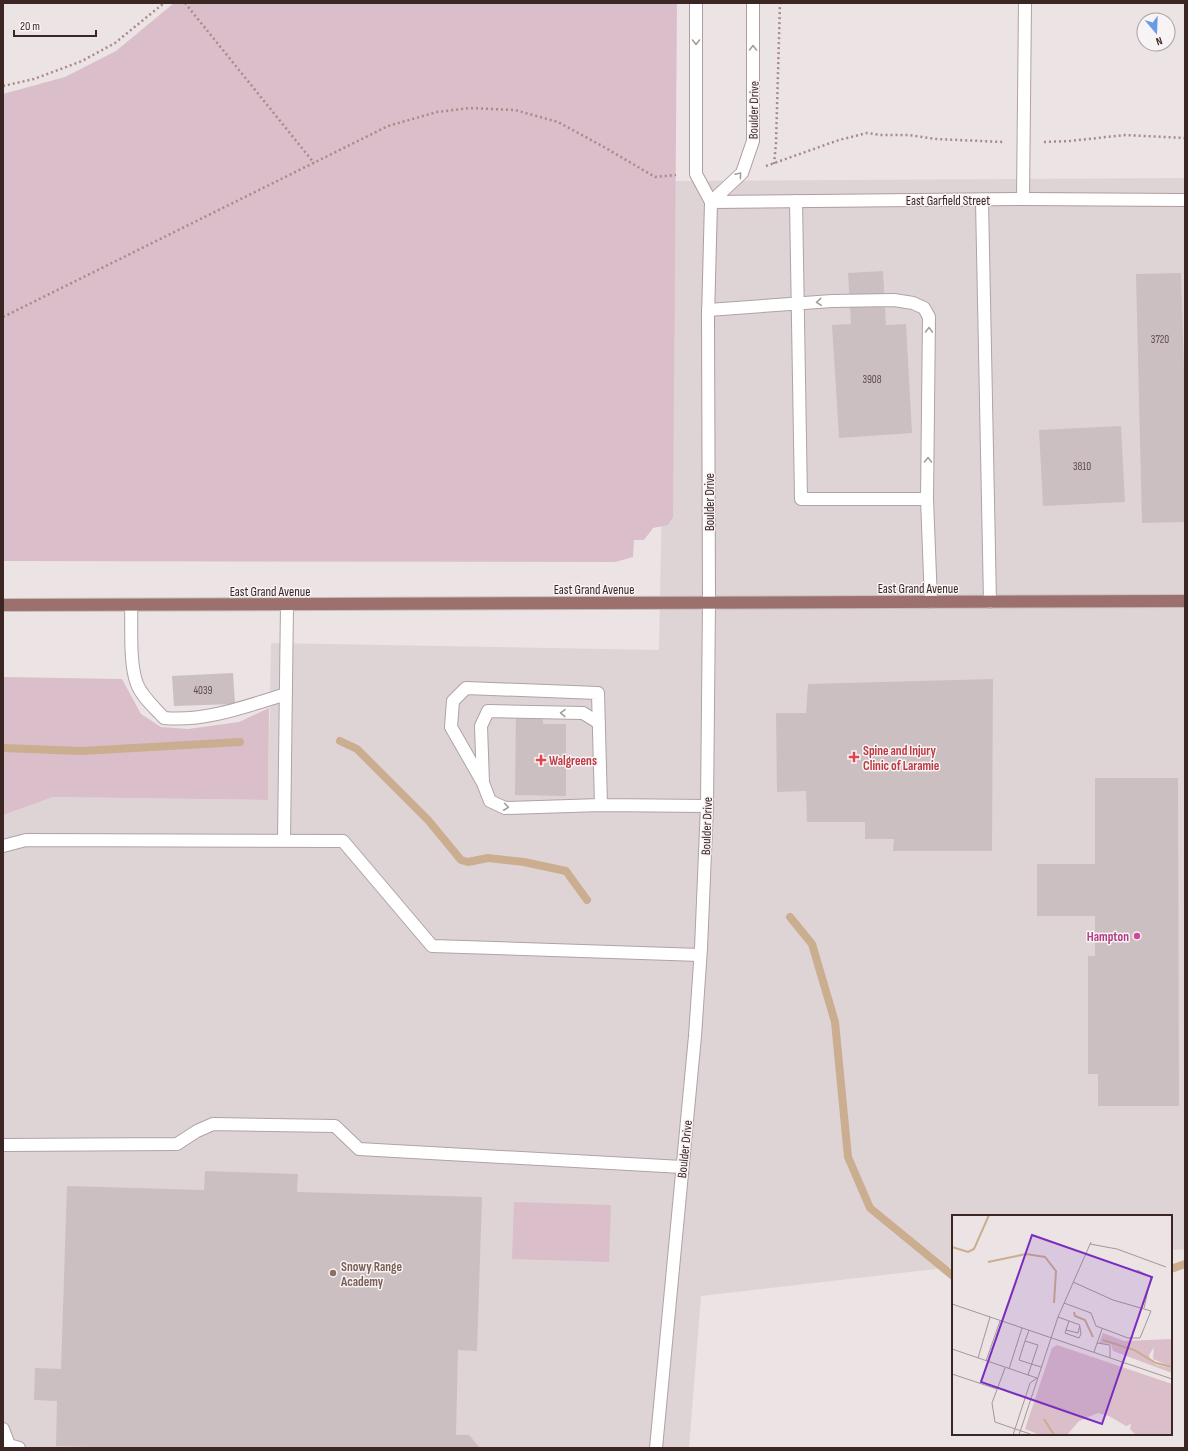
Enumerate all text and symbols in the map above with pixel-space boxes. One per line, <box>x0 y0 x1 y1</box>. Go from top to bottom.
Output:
scale bar <box>14 12 96 38</box>
north arrow <box>1136 12 1176 52</box>
text: 20 m <box>20 19 40 34</box>
text: N <box>1154 34 1164 48</box>
one-way arrow <box>692 39 700 45</box>
one-way arrow <box>749 45 757 51</box>
street label: Boulder Drive <box>745 81 763 139</box>
one-way arrow <box>735 172 742 179</box>
street label: East Garfield Street <box>906 193 990 209</box>
one-way arrow <box>816 298 822 307</box>
one-way arrow <box>925 327 933 333</box>
house number: 3720 <box>1151 333 1169 346</box>
house number: 3908 <box>862 373 882 386</box>
one-way arrow <box>924 457 932 463</box>
house number: 3810 <box>1073 460 1091 473</box>
street label: Boulder Drive <box>702 473 718 531</box>
street label: East Grand Avenue <box>878 581 958 597</box>
street label: East Grand Avenue <box>554 582 634 598</box>
street label: East Grand Avenue <box>230 584 310 600</box>
house number: 4039 <box>194 684 213 697</box>
one-way arrow <box>560 708 566 717</box>
place label: Spine and Injury Clinic of Laramie <box>863 743 940 774</box>
marker: Spine and Injury Clinic of Laramie <box>848 751 860 763</box>
place label: Walgreens <box>549 753 597 769</box>
marker: Walgreens <box>536 755 546 765</box>
street label: Boulder Drive <box>698 797 716 855</box>
one-way arrow <box>503 802 509 811</box>
place label: Hampton <box>1087 929 1129 945</box>
marker: Hampton <box>1132 931 1142 941</box>
street label: Boulder Drive <box>674 1119 696 1179</box>
inset map <box>952 1215 1172 1435</box>
place label: Snowy Range Academy <box>340 1259 402 1290</box>
marker: Snowy Range Academy <box>328 1268 338 1278</box>

